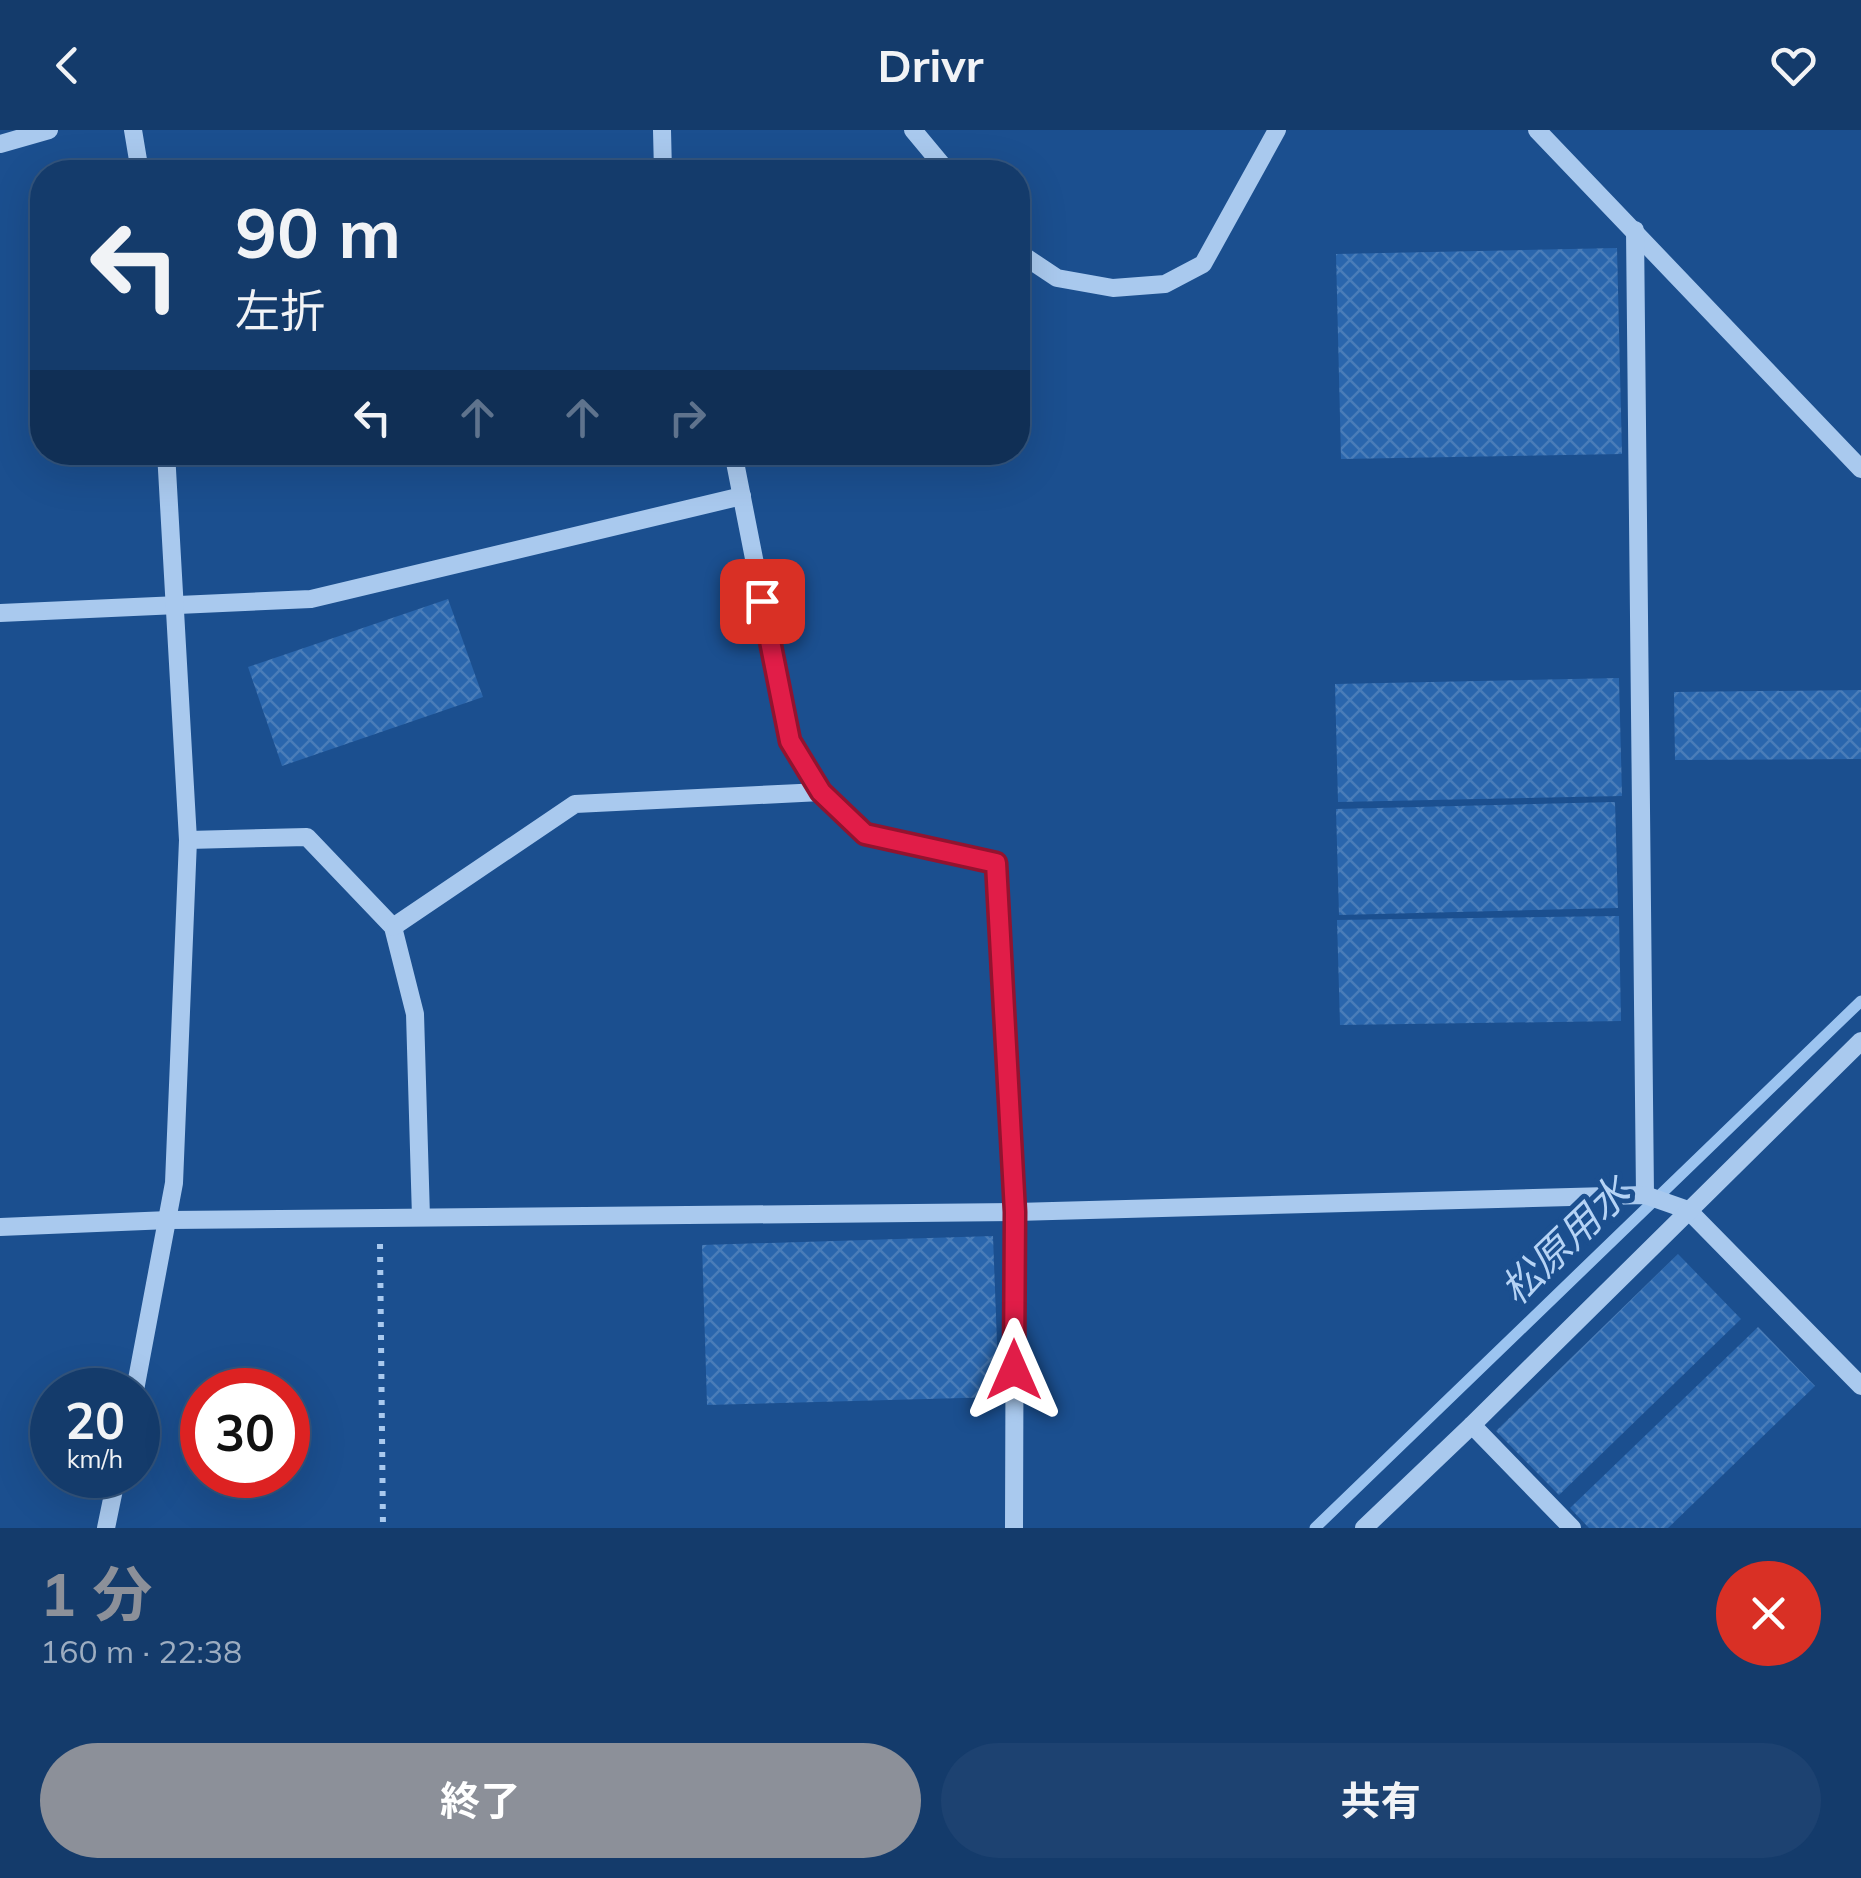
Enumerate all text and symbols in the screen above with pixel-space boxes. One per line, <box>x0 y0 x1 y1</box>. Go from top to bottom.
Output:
text: Drivr <box>878 37 983 93</box>
icon: back <box>40 38 95 93</box>
icon: heart <box>1766 38 1821 93</box>
text: 90 m <box>235 188 401 276</box>
icon: left <box>70 200 200 330</box>
text: 左折 <box>235 282 325 338</box>
icon: left <box>345 390 400 445</box>
icon: ahead <box>450 390 505 445</box>
icon: ahead <box>555 390 610 445</box>
icon: right <box>660 390 715 445</box>
pin <box>720 559 805 644</box>
icon: arrive <box>735 574 790 629</box>
water label: 松原用水 <box>1489 1164 1642 1314</box>
position arrow <box>962 1318 1066 1422</box>
speed limit sign: 30 <box>180 1368 310 1498</box>
text: 20 <box>65 1389 125 1452</box>
text: km/h <box>67 1443 123 1474</box>
text: 1 分 <box>40 1556 152 1631</box>
button: close <box>1716 1561 1821 1666</box>
text: 160 m · 22:38 <box>40 1631 242 1671</box>
button: 終了 <box>40 1743 921 1858</box>
button: 共有 <box>941 1743 1821 1858</box>

